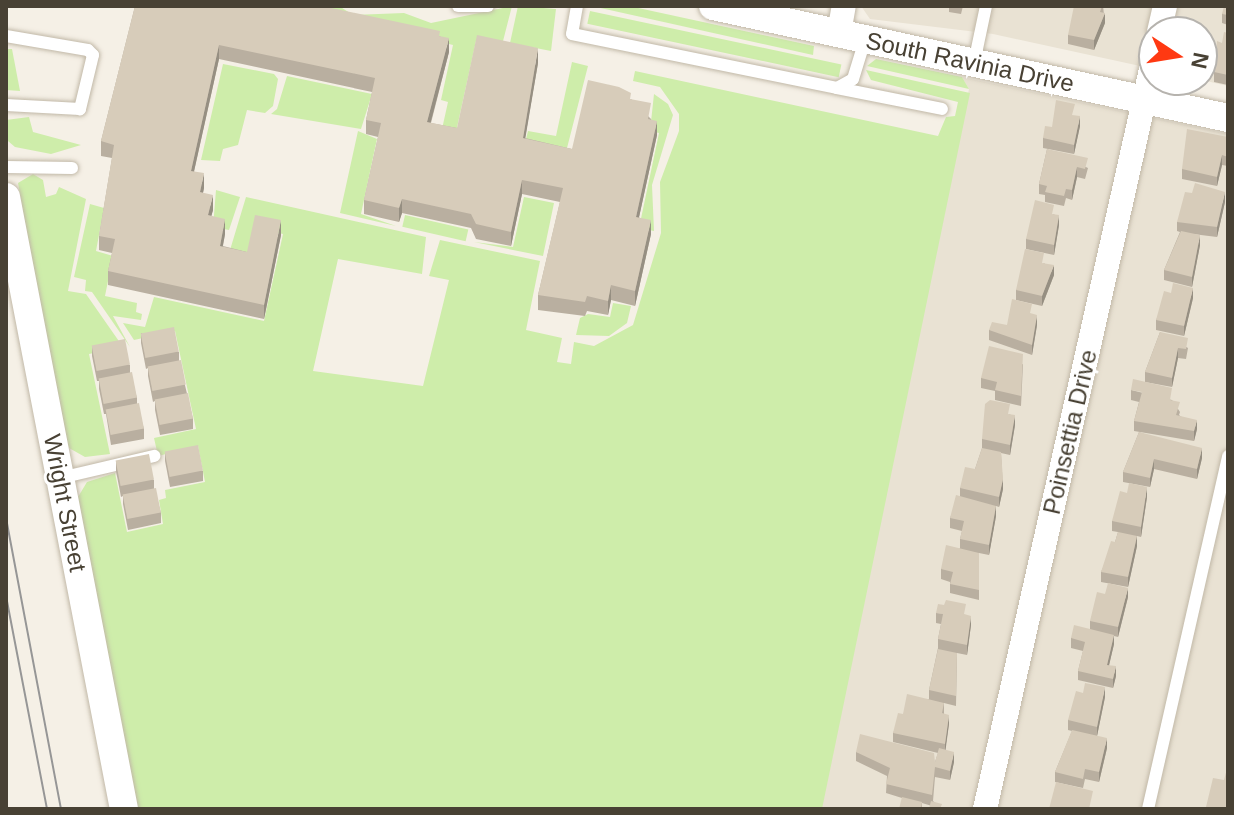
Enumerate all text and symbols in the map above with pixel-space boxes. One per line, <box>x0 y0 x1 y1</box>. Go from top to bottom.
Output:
north arrow <box>1138 16 1218 96</box>
street label: South Ravinia Drive <box>863 26 1077 98</box>
text: N <box>1186 50 1214 71</box>
street label: Poinsettia Drive <box>1037 347 1103 517</box>
street label: Wright Street <box>38 432 92 574</box>

